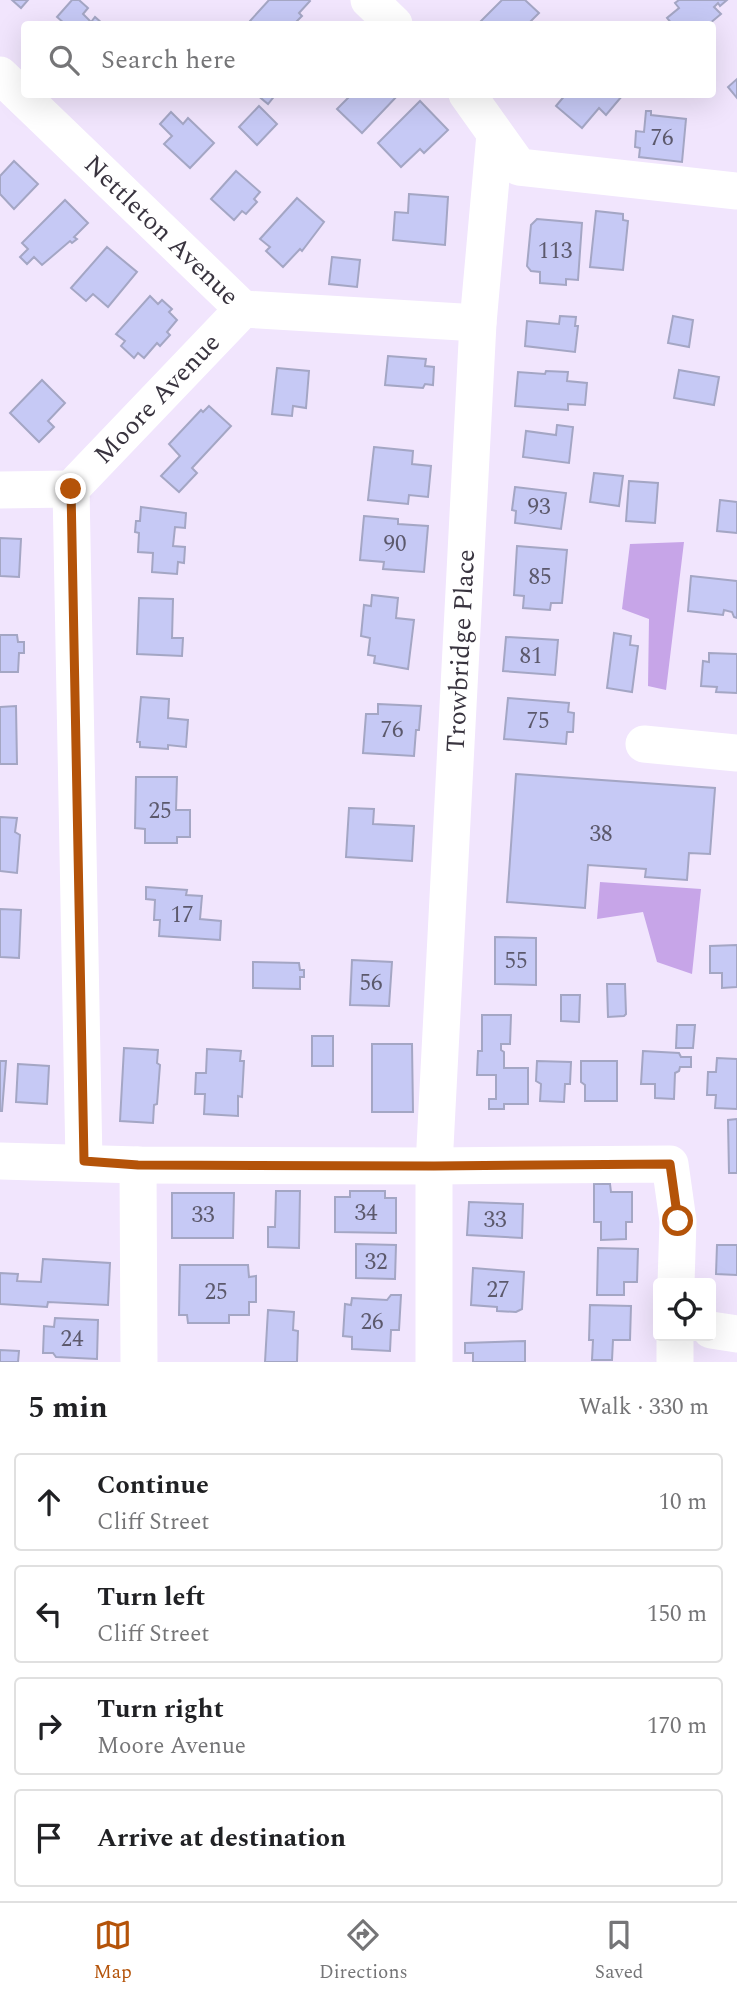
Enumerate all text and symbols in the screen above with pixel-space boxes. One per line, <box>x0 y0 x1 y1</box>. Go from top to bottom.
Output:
search box <box>21 21 716 98</box>
text: Search here <box>101 40 236 80</box>
icon: search <box>45 41 83 79</box>
house number: 76 <box>651 121 674 156</box>
street label: Nettleton Avenue <box>74 146 248 315</box>
house number: 113 <box>538 234 572 269</box>
street label: Moore Avenue <box>85 324 230 473</box>
route end <box>55 473 86 504</box>
house number: 93 <box>528 490 551 525</box>
house number: 90 <box>384 527 407 562</box>
street label: Trowbridge Place <box>436 548 486 753</box>
house number: 85 <box>529 560 552 595</box>
house number: 81 <box>520 639 543 674</box>
house number: 75 <box>527 704 550 739</box>
house number: 76 <box>381 713 404 748</box>
house number: 25 <box>149 794 172 829</box>
house number: 38 <box>590 817 613 852</box>
house number: 17 <box>171 898 194 933</box>
house number: 55 <box>505 944 528 979</box>
house number: 56 <box>360 966 383 1001</box>
house number: 34 <box>355 1196 378 1231</box>
house number: 33 <box>192 1198 215 1233</box>
house number: 33 <box>484 1203 507 1238</box>
route start <box>662 1205 693 1236</box>
house number: 32 <box>365 1245 388 1280</box>
house number: 27 <box>487 1273 510 1308</box>
house number: 25 <box>205 1275 228 1310</box>
map controls <box>653 1278 716 1341</box>
button: locate <box>653 1278 716 1341</box>
house number: 26 <box>361 1305 384 1340</box>
house number: 24 <box>61 1322 84 1357</box>
text: 5 min <box>28 1385 108 1431</box>
text: Walk · 330 m <box>579 1390 709 1425</box>
text: Continue <box>97 1465 209 1505</box>
icon: ahead <box>30 1483 68 1521</box>
text: 10 m <box>658 1485 707 1520</box>
text: Cliff Street <box>97 1505 210 1540</box>
text: Turn left <box>97 1577 205 1617</box>
icon: left <box>30 1595 68 1633</box>
text: 150 m <box>647 1597 707 1632</box>
text: Cliff Street <box>97 1617 210 1652</box>
text: Turn right <box>97 1689 224 1729</box>
icon: right <box>30 1707 68 1745</box>
text: 170 m <box>647 1709 707 1744</box>
text: Moore Avenue <box>97 1729 246 1764</box>
text: Arrive at destination <box>97 1818 346 1858</box>
icon: arrive <box>30 1819 68 1857</box>
tab: Map <box>94 1916 132 1987</box>
tab: Directions <box>319 1916 408 1987</box>
tab: Saved <box>595 1916 643 1987</box>

